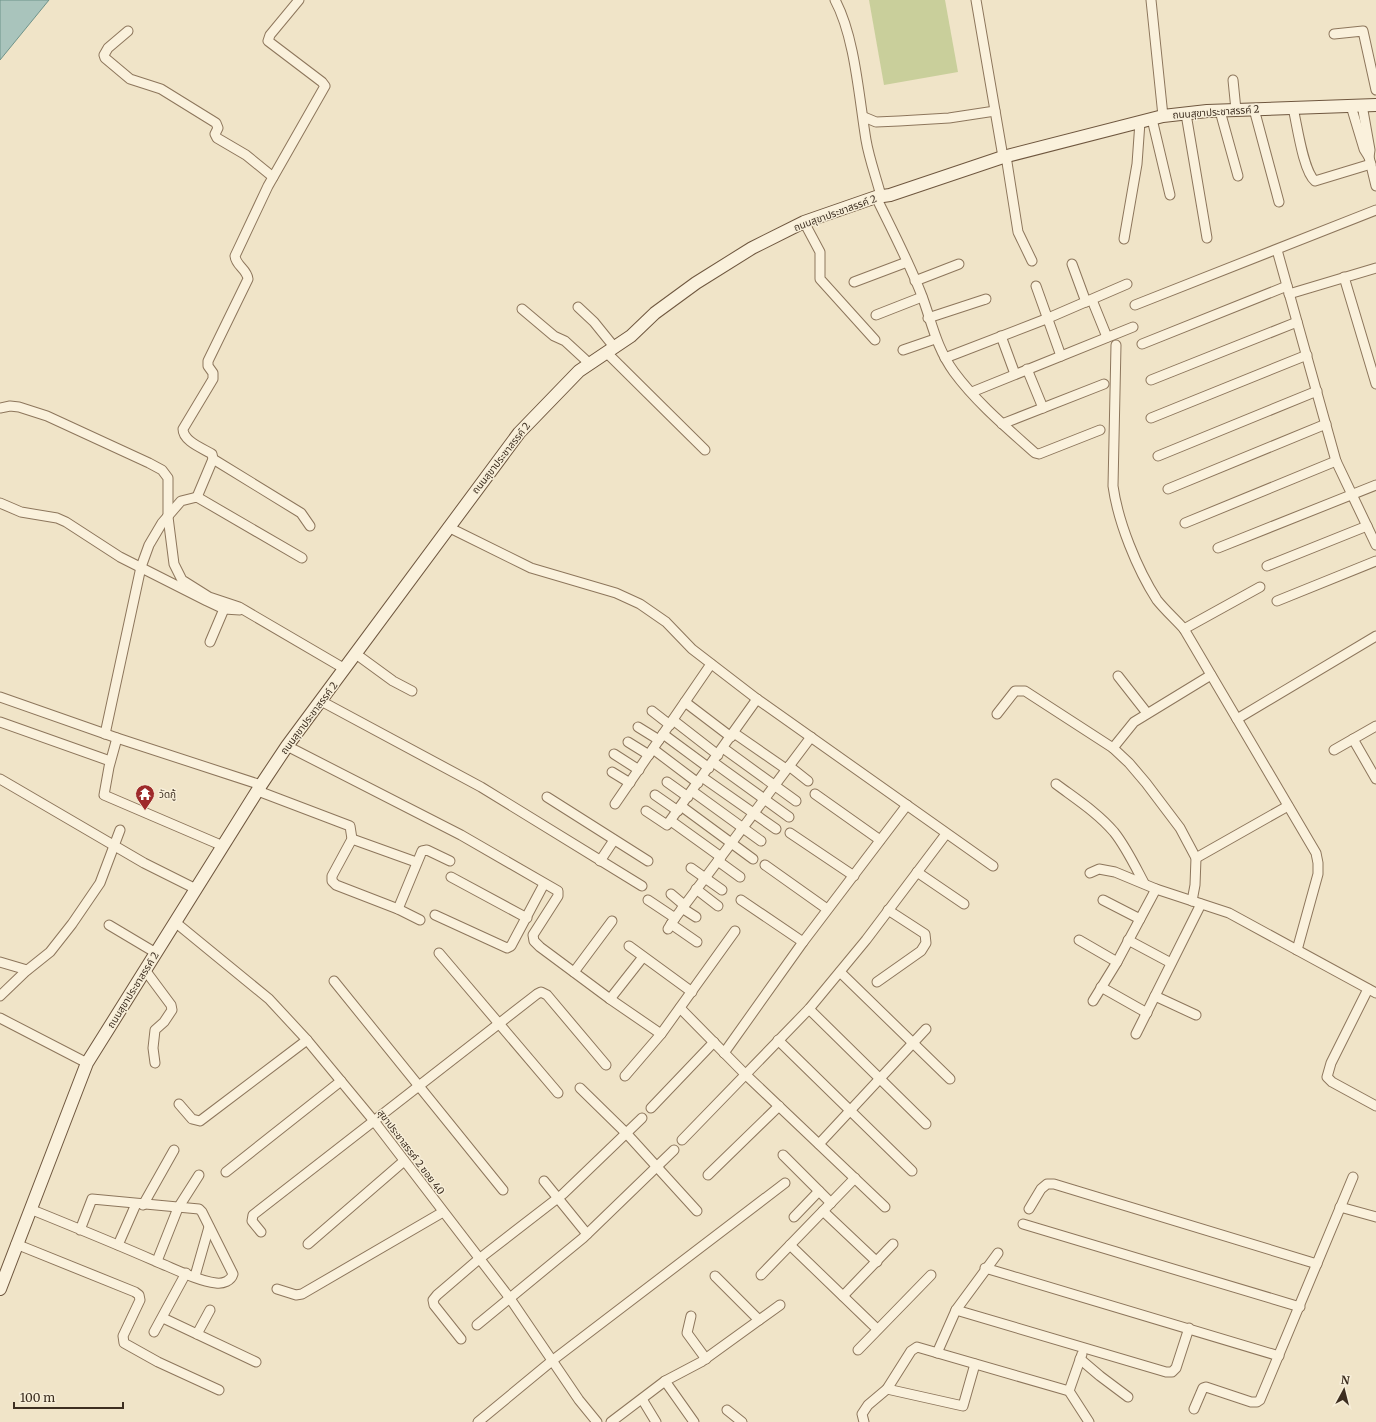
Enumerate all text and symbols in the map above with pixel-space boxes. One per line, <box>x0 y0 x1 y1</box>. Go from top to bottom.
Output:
street label: ถนนสุขาประชาสรรค์ 2 <box>1172 102 1260 122</box>
street label: ถนนสุขาประชาสรรค์ 2 <box>792 192 878 234</box>
street label: ถนนสุขาประชาสรรค์ 2 <box>469 420 533 496</box>
street label: ถนนสุขาประชาสรรค์ 2 <box>278 679 341 757</box>
temple icon: วัดกู้ <box>134 783 156 811</box>
place label: วัดกู้ <box>159 788 176 801</box>
street label: ถนนสุขาประชาสรรค์ 2 <box>104 949 162 1030</box>
street label: สุขาประชาสรรค์ 2 ซอย 40 <box>375 1107 447 1197</box>
north arrow <box>1324 1370 1364 1410</box>
text: N <box>1340 1373 1351 1388</box>
scale bar <box>14 1384 123 1410</box>
text: 100 m <box>20 1390 55 1405</box>

